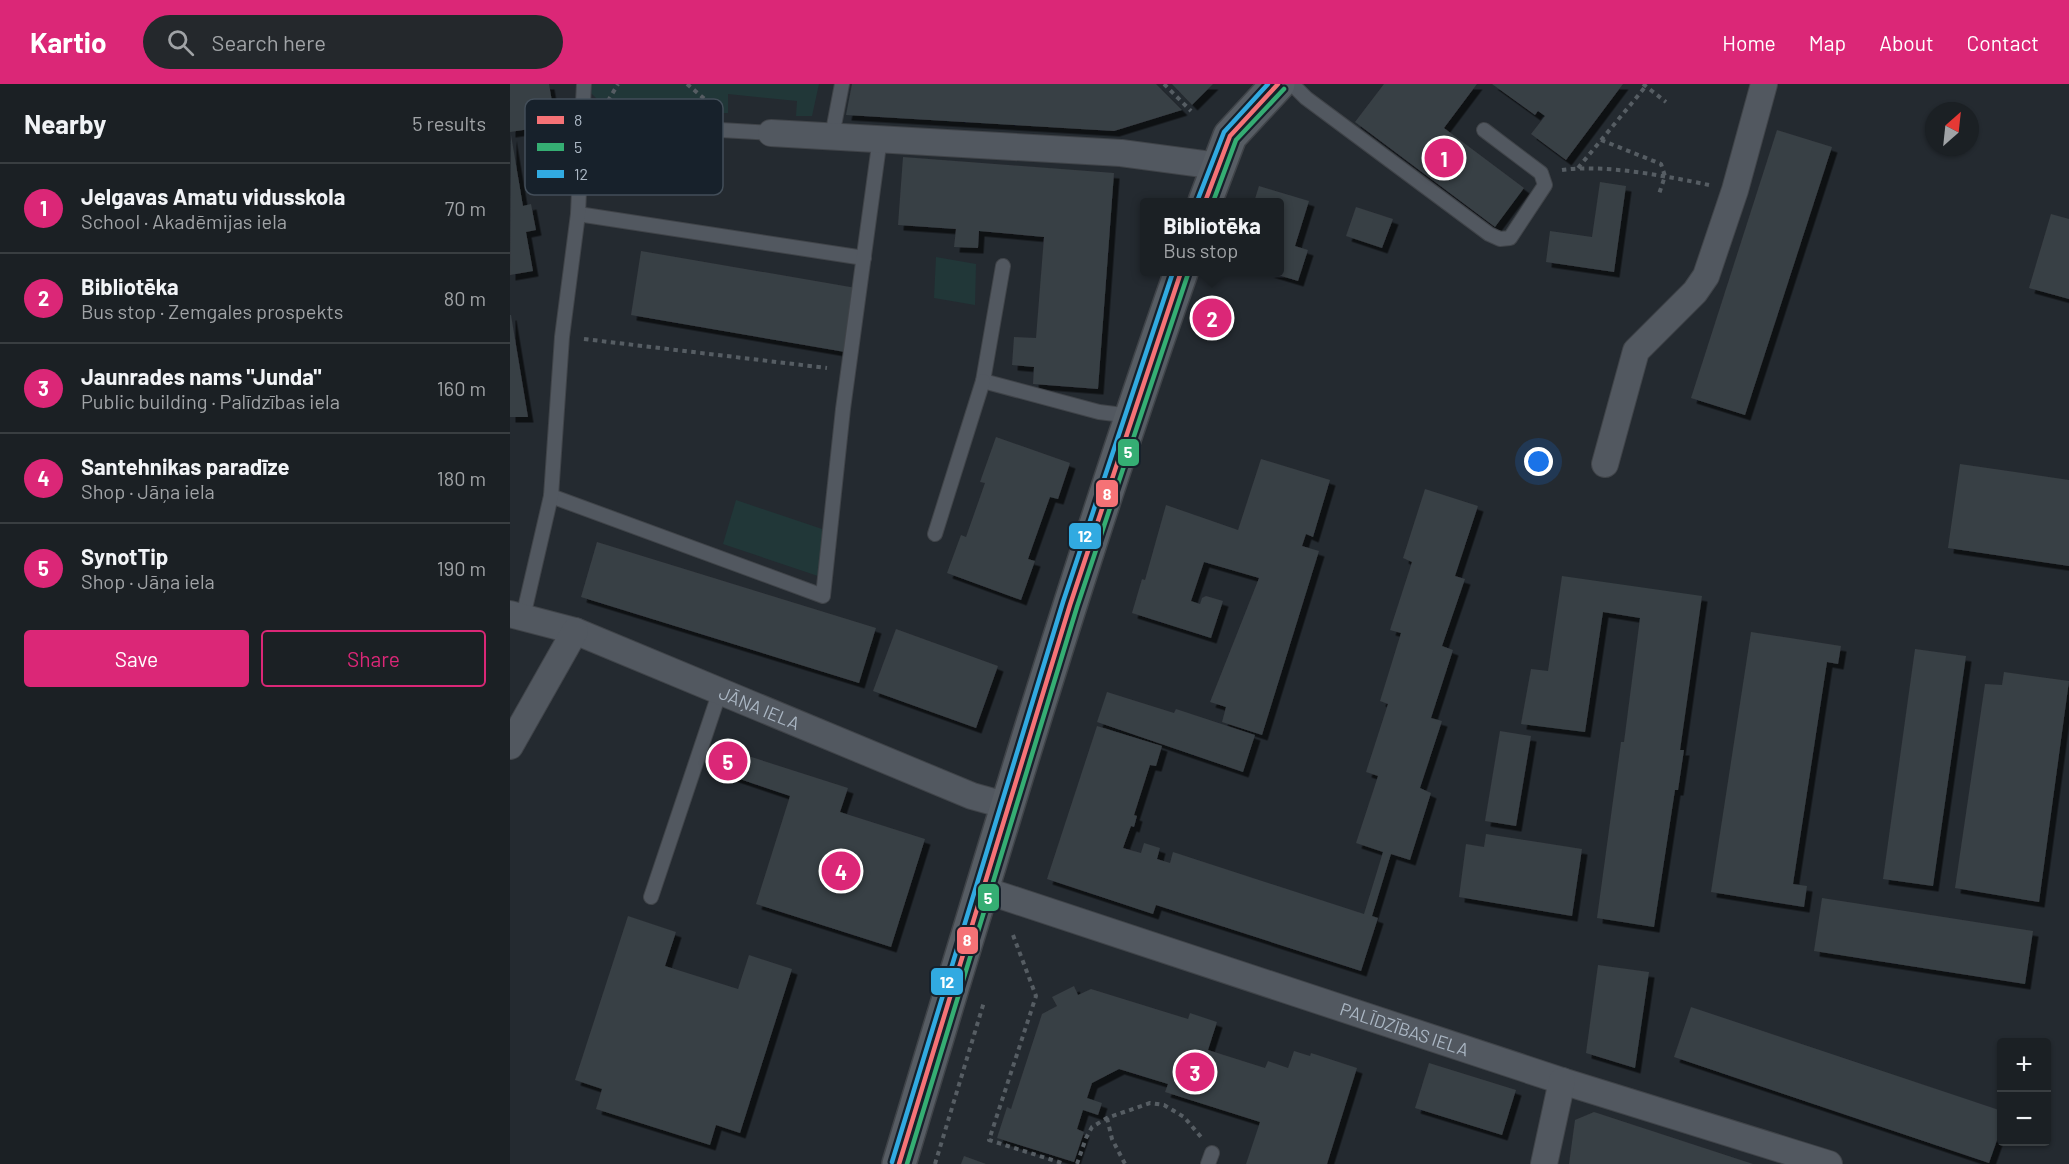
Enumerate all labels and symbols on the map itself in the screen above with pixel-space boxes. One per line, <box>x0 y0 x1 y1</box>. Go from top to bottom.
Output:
legend <box>525 99 723 195</box>
north arrow <box>1925 102 1979 156</box>
text: 8 <box>574 110 582 129</box>
pin: 1 <box>1424 136 1464 181</box>
text: 5 <box>574 137 582 156</box>
text: 12 <box>574 164 588 183</box>
pin: 2 <box>1192 296 1232 340</box>
line badge: 5 <box>1117 438 1140 467</box>
text: 5 <box>1124 442 1133 461</box>
your location <box>1524 447 1553 476</box>
line badge: 8 <box>1095 479 1119 508</box>
text: 8 <box>1103 484 1112 503</box>
line badge: 12 <box>1068 522 1102 550</box>
text: 12 <box>1078 526 1092 545</box>
street label: JĀŅA IELA <box>716 681 803 734</box>
pin: 5 <box>708 738 748 784</box>
pin: 4 <box>822 848 860 894</box>
line badge: 5 <box>977 883 1000 912</box>
text: 5 <box>984 888 993 907</box>
line badge: 8 <box>956 926 979 955</box>
text: 8 <box>963 930 972 949</box>
line badge: 12 <box>930 967 964 996</box>
text: 12 <box>940 972 954 991</box>
street label: PALĪDZĪBAS IELA <box>1337 997 1472 1061</box>
pin: 3 <box>1176 1050 1214 1094</box>

